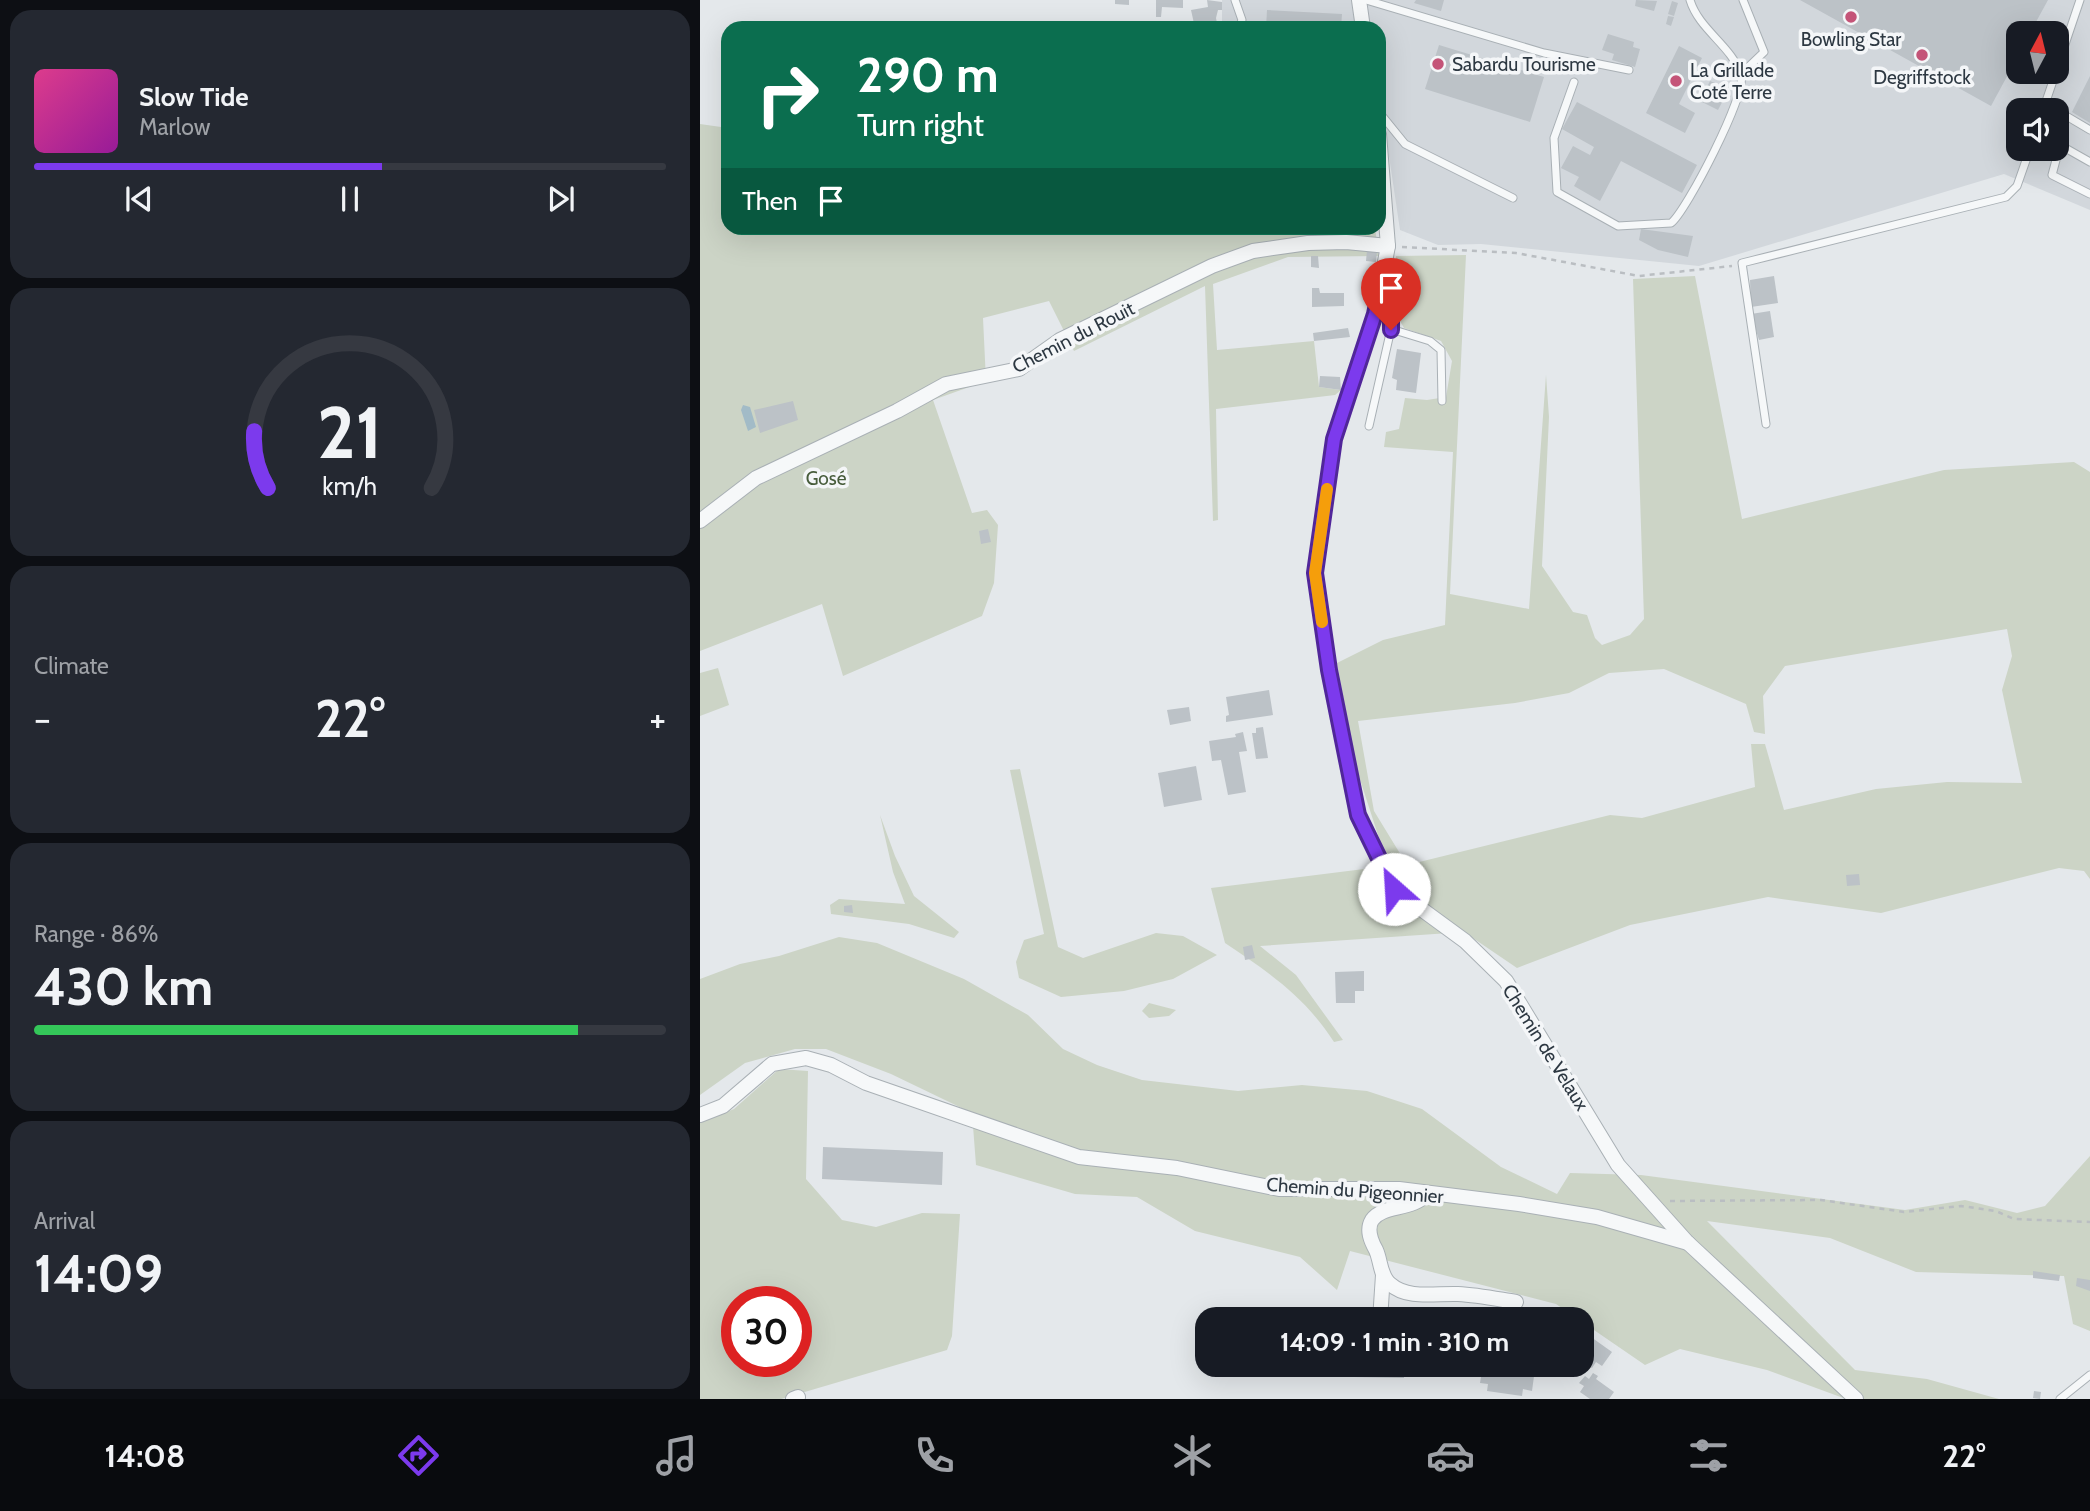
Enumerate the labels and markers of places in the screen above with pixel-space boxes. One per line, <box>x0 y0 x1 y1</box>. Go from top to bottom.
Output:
marker: Bowling Star <box>1843 9 1859 25</box>
place label: Bowling Star <box>1801 28 1901 51</box>
marker: Degriffstock <box>1914 47 1930 63</box>
place label: Sabardu Tourisme <box>1452 53 1596 76</box>
marker: Sabardu Tourisme <box>1430 56 1446 72</box>
place label: La Grillade Coté Terre <box>1690 59 1774 104</box>
place label: Degriffstock <box>1873 66 1971 89</box>
marker: La Grillade Coté Terre <box>1668 73 1684 89</box>
pin <box>1361 258 1421 330</box>

